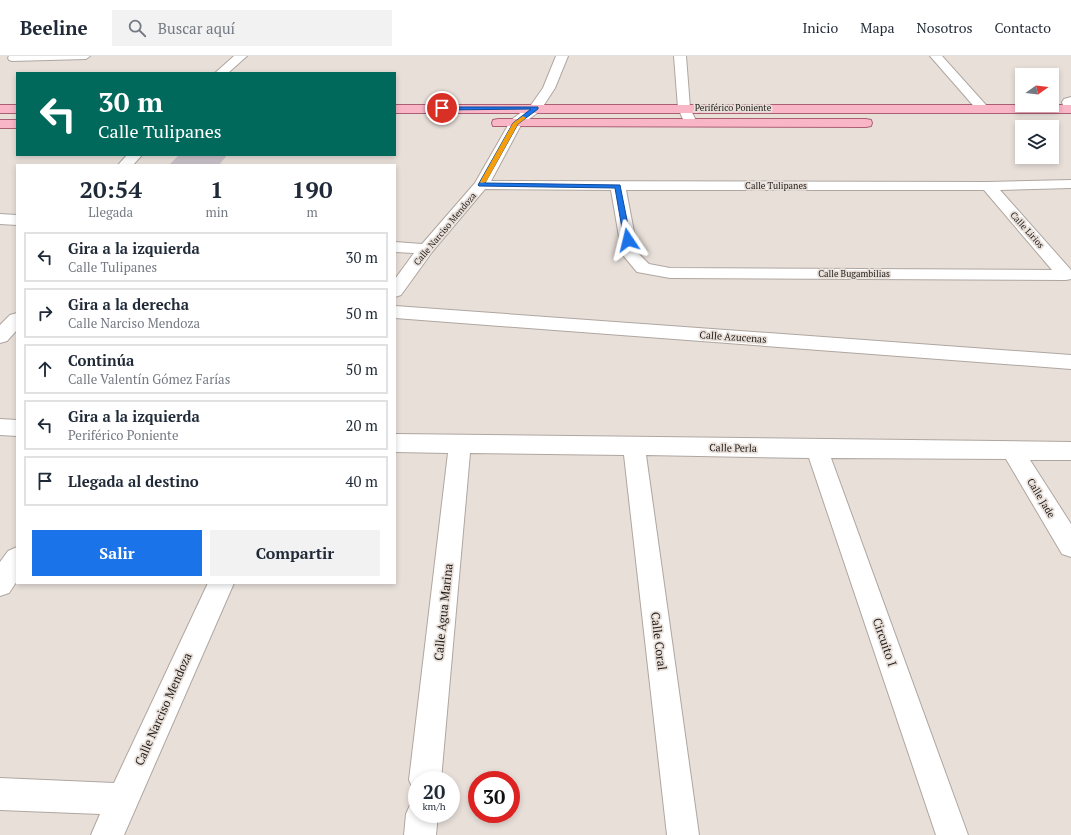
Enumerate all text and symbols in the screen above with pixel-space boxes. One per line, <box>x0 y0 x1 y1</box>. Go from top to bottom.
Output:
search box <box>112 10 392 46</box>
text: Beeline <box>20 15 88 40</box>
icon: search <box>126 17 148 39</box>
text: Buscar aquí <box>158 18 235 38</box>
text: Inicio <box>802 18 838 37</box>
text: Mapa <box>860 18 895 37</box>
text: Nosotros <box>917 18 973 37</box>
text: Contacto <box>995 18 1051 37</box>
north arrow <box>1015 68 1059 112</box>
map controls <box>1015 68 1059 164</box>
text: 30 m <box>98 83 163 120</box>
icon: left <box>32 88 84 140</box>
pin <box>425 91 459 125</box>
icon: arrive <box>431 97 453 119</box>
street label: Periférico Poniente <box>695 102 772 114</box>
text: Calle Tulipanes <box>98 119 222 143</box>
button: layers <box>1015 120 1059 164</box>
text: 20:54 <box>79 173 142 205</box>
text: 1 <box>210 173 224 205</box>
text: 190 <box>292 173 332 205</box>
street label: Calle Tulipanes <box>745 180 807 192</box>
street label: Calle Narciso Mendoza <box>411 190 479 268</box>
text: Llegada <box>88 203 133 221</box>
text: min <box>205 203 228 221</box>
text: m <box>307 203 318 221</box>
street label: Calle Lirios <box>1007 209 1047 251</box>
position arrow <box>607 219 649 261</box>
text: Gira a la izquierda <box>68 238 200 258</box>
icon: left <box>34 246 56 268</box>
text: 30 m <box>345 247 378 267</box>
text: Calle Tulipanes <box>68 258 157 276</box>
street label: Calle Bugambilias <box>818 268 890 280</box>
text: Gira a la derecha <box>68 294 189 314</box>
icon: right <box>34 302 56 324</box>
text: 50 m <box>345 303 378 323</box>
text: Calle Narciso Mendoza <box>68 314 200 332</box>
street label: Calle Azucenas <box>699 328 767 346</box>
text: Continúa <box>68 350 134 370</box>
icon: ahead <box>34 358 56 380</box>
text: 50 m <box>345 359 378 379</box>
text: Calle Valentín Gómez Farías <box>68 370 230 388</box>
text: Gira a la izquierda <box>68 406 200 426</box>
icon: left <box>34 414 56 436</box>
text: 20 m <box>345 415 378 435</box>
text: Periférico Poniente <box>68 426 178 444</box>
street label: Calle Perla <box>709 441 757 455</box>
icon: arrive <box>34 470 56 492</box>
text: Llegada al destino <box>68 471 199 491</box>
text: 40 m <box>345 471 378 491</box>
street label: Calle Jade <box>1024 476 1058 520</box>
button: Salir <box>32 530 202 576</box>
button: Compartir <box>210 530 380 576</box>
street label: Calle Agua Marina <box>430 563 456 661</box>
street label: Calle Coral <box>648 611 670 671</box>
street label: Circuito I <box>870 616 900 668</box>
street label: Calle Narciso Mendoza <box>131 650 195 768</box>
speed limit sign: 30 <box>468 771 520 823</box>
text: 20 <box>423 778 445 805</box>
text: km/h <box>422 800 446 813</box>

